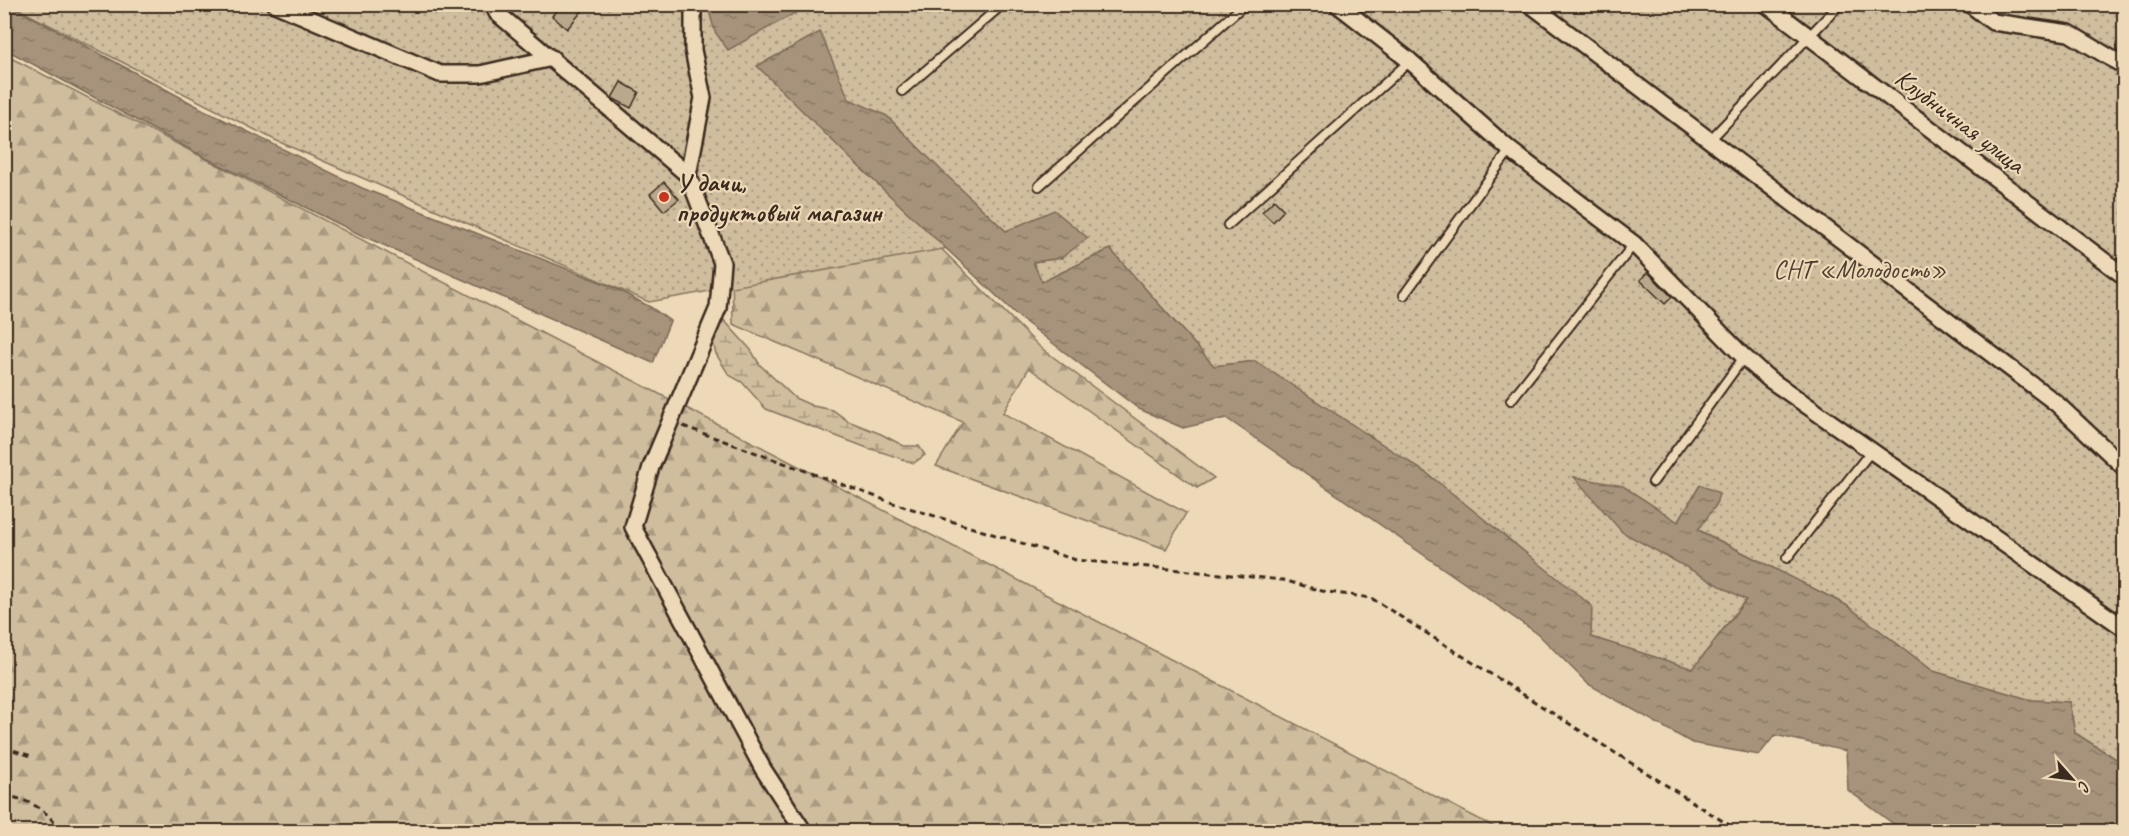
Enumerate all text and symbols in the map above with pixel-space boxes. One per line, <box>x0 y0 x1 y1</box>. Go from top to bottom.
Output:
street label: Клубничная улица <box>1888 61 2033 182</box>
place label: У дачи, продуктовый магазин <box>676 166 883 229</box>
marker: У дачи, продуктовый магазин <box>657 190 671 204</box>
park label: СНТ «Молодость» <box>1773 253 1947 286</box>
north arrow <box>2042 749 2102 809</box>
text: С <box>2073 777 2095 796</box>

